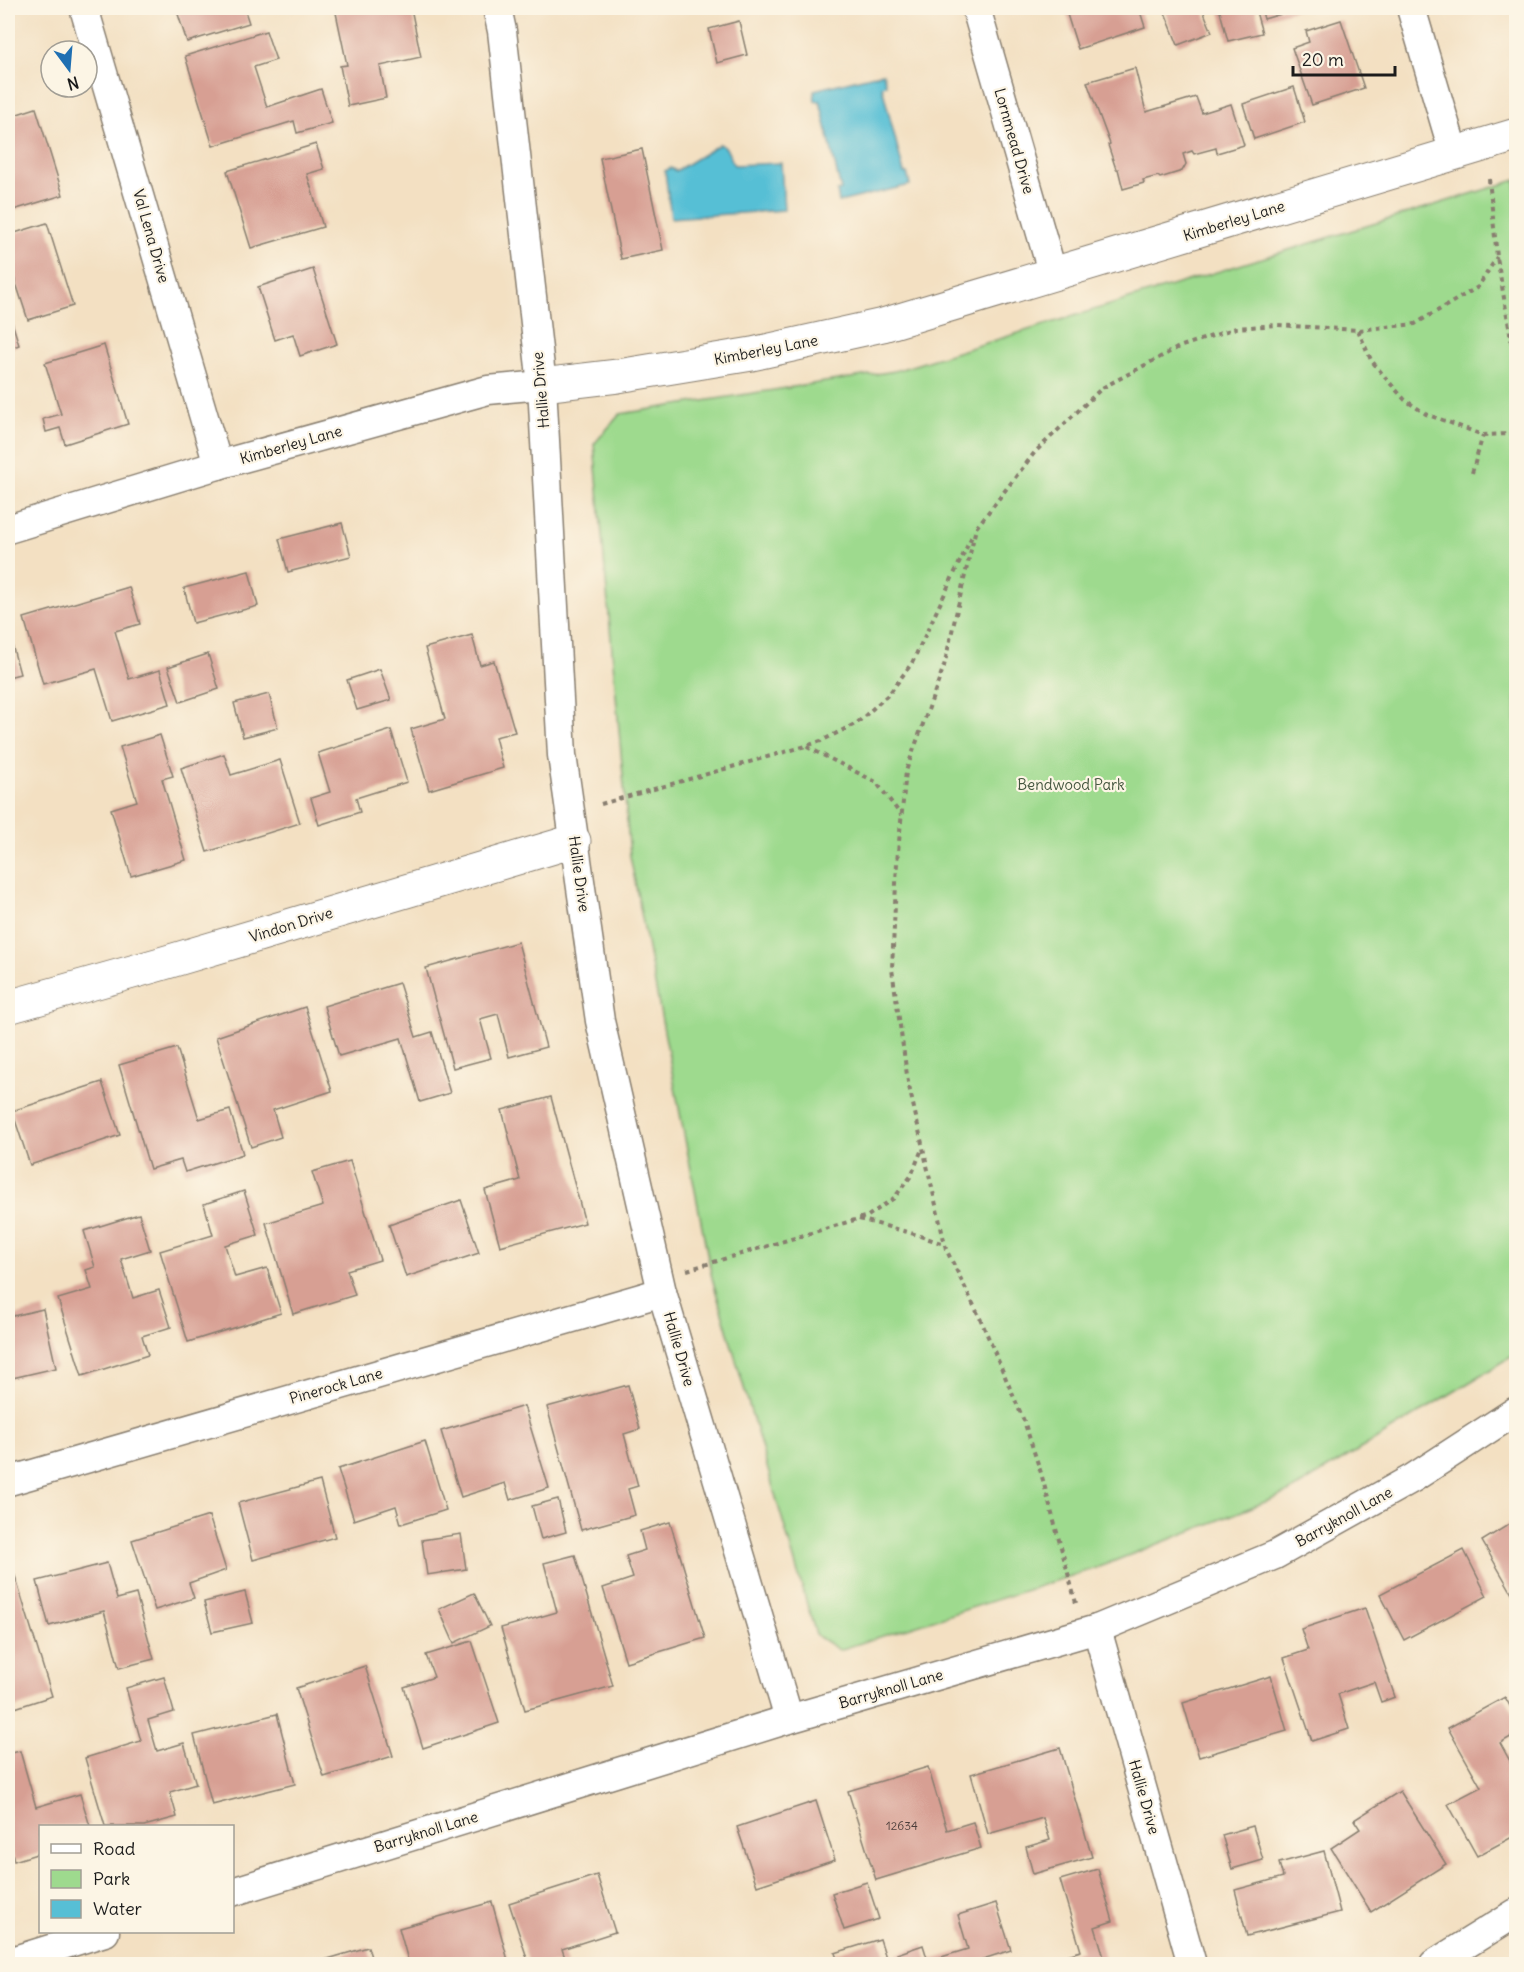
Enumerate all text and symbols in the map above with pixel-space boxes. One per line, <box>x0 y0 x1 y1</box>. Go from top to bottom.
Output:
north arrow <box>39 39 99 99</box>
scale bar <box>1293 39 1395 77</box>
text: 20 m <box>1302 48 1344 71</box>
text: N <box>65 72 81 95</box>
street label: Lornmead Drive <box>990 86 1039 196</box>
street label: Val Lena Drive <box>129 187 174 285</box>
street label: Kimberley Lane <box>1181 196 1287 245</box>
street label: Kimberley Lane <box>712 330 819 369</box>
street label: Hallie Drive <box>528 351 553 429</box>
street label: Kimberley Lane <box>238 421 344 468</box>
park label: Bendwood Park <box>1017 775 1125 794</box>
street label: Hallie Drive <box>565 835 594 913</box>
street label: Vindon Drive <box>247 903 335 946</box>
street label: Hallie Drive <box>660 1309 699 1388</box>
street label: Pinerock Lane <box>287 1363 385 1408</box>
street label: Barryknoll Lane <box>1292 1482 1395 1551</box>
street label: Barryknoll Lane <box>837 1665 945 1712</box>
street label: Hallie Drive <box>1125 1757 1164 1836</box>
street label: Barryknoll Lane <box>372 1807 480 1856</box>
house number: 12634 <box>886 1818 918 1833</box>
legend <box>39 1825 234 1933</box>
text: Road <box>93 1837 136 1860</box>
text: Park <box>93 1867 130 1890</box>
text: Water <box>93 1897 143 1920</box>

